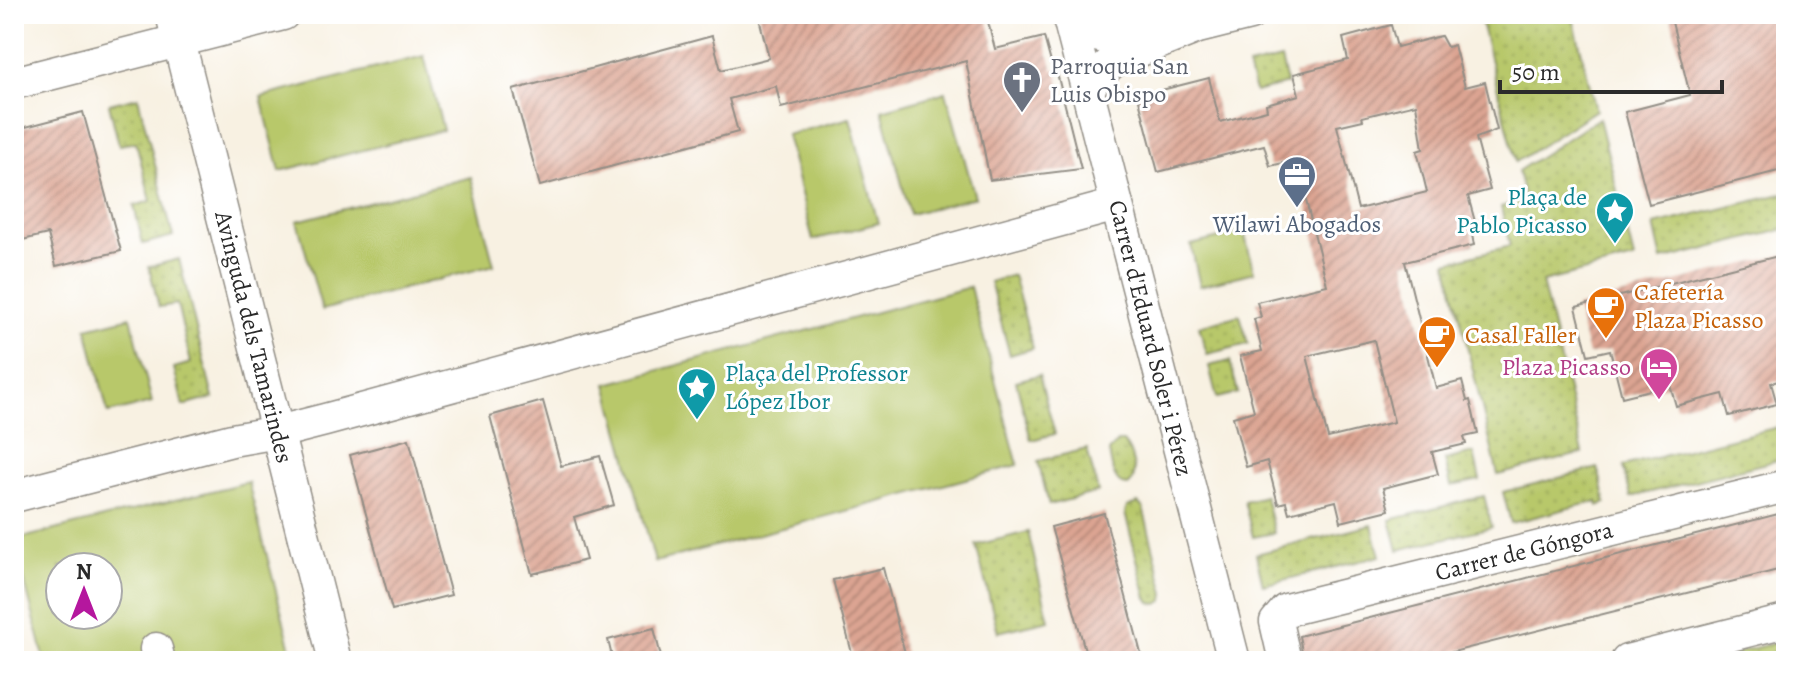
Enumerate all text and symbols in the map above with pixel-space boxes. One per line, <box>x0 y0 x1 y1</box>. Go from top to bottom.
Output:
scale bar <box>1500 44 1722 94</box>
place label: Parroquia San Luis Obispo <box>1050 50 1189 110</box>
text: 50 m <box>1512 56 1560 88</box>
church icon: Parroquia San Luis Obispo <box>1001 59 1043 114</box>
office icon: Wilawi Abogados <box>1276 154 1318 209</box>
place label: Plaça de Pablo Picasso <box>1456 181 1587 241</box>
place icon: Plaça de Pablo Picasso <box>1594 190 1636 245</box>
street label: Carrer d'Eduard Soler i Pérez <box>1101 197 1201 479</box>
street label: Avinguda dels Tamarindes <box>207 207 301 466</box>
place label: Wilawi Abogados <box>1212 208 1381 240</box>
place label: Cafetería Plaza Picasso <box>1634 276 1763 336</box>
cafe icon: Cafetería Plaza Picasso <box>1585 285 1627 340</box>
cafe icon: Casal Faller <box>1416 314 1458 369</box>
place label: Casal Faller <box>1465 319 1577 351</box>
hotel icon: Plaza Picasso <box>1638 346 1680 401</box>
place label: Plaza Picasso <box>1502 351 1631 383</box>
place label: Plaça del Professor López Ibor <box>725 357 908 417</box>
place icon: Plaça del Professor López Ibor <box>676 366 718 421</box>
street label: Carrer de Góngora <box>1432 513 1617 589</box>
north arrow <box>44 551 124 631</box>
text: N <box>76 557 92 587</box>

